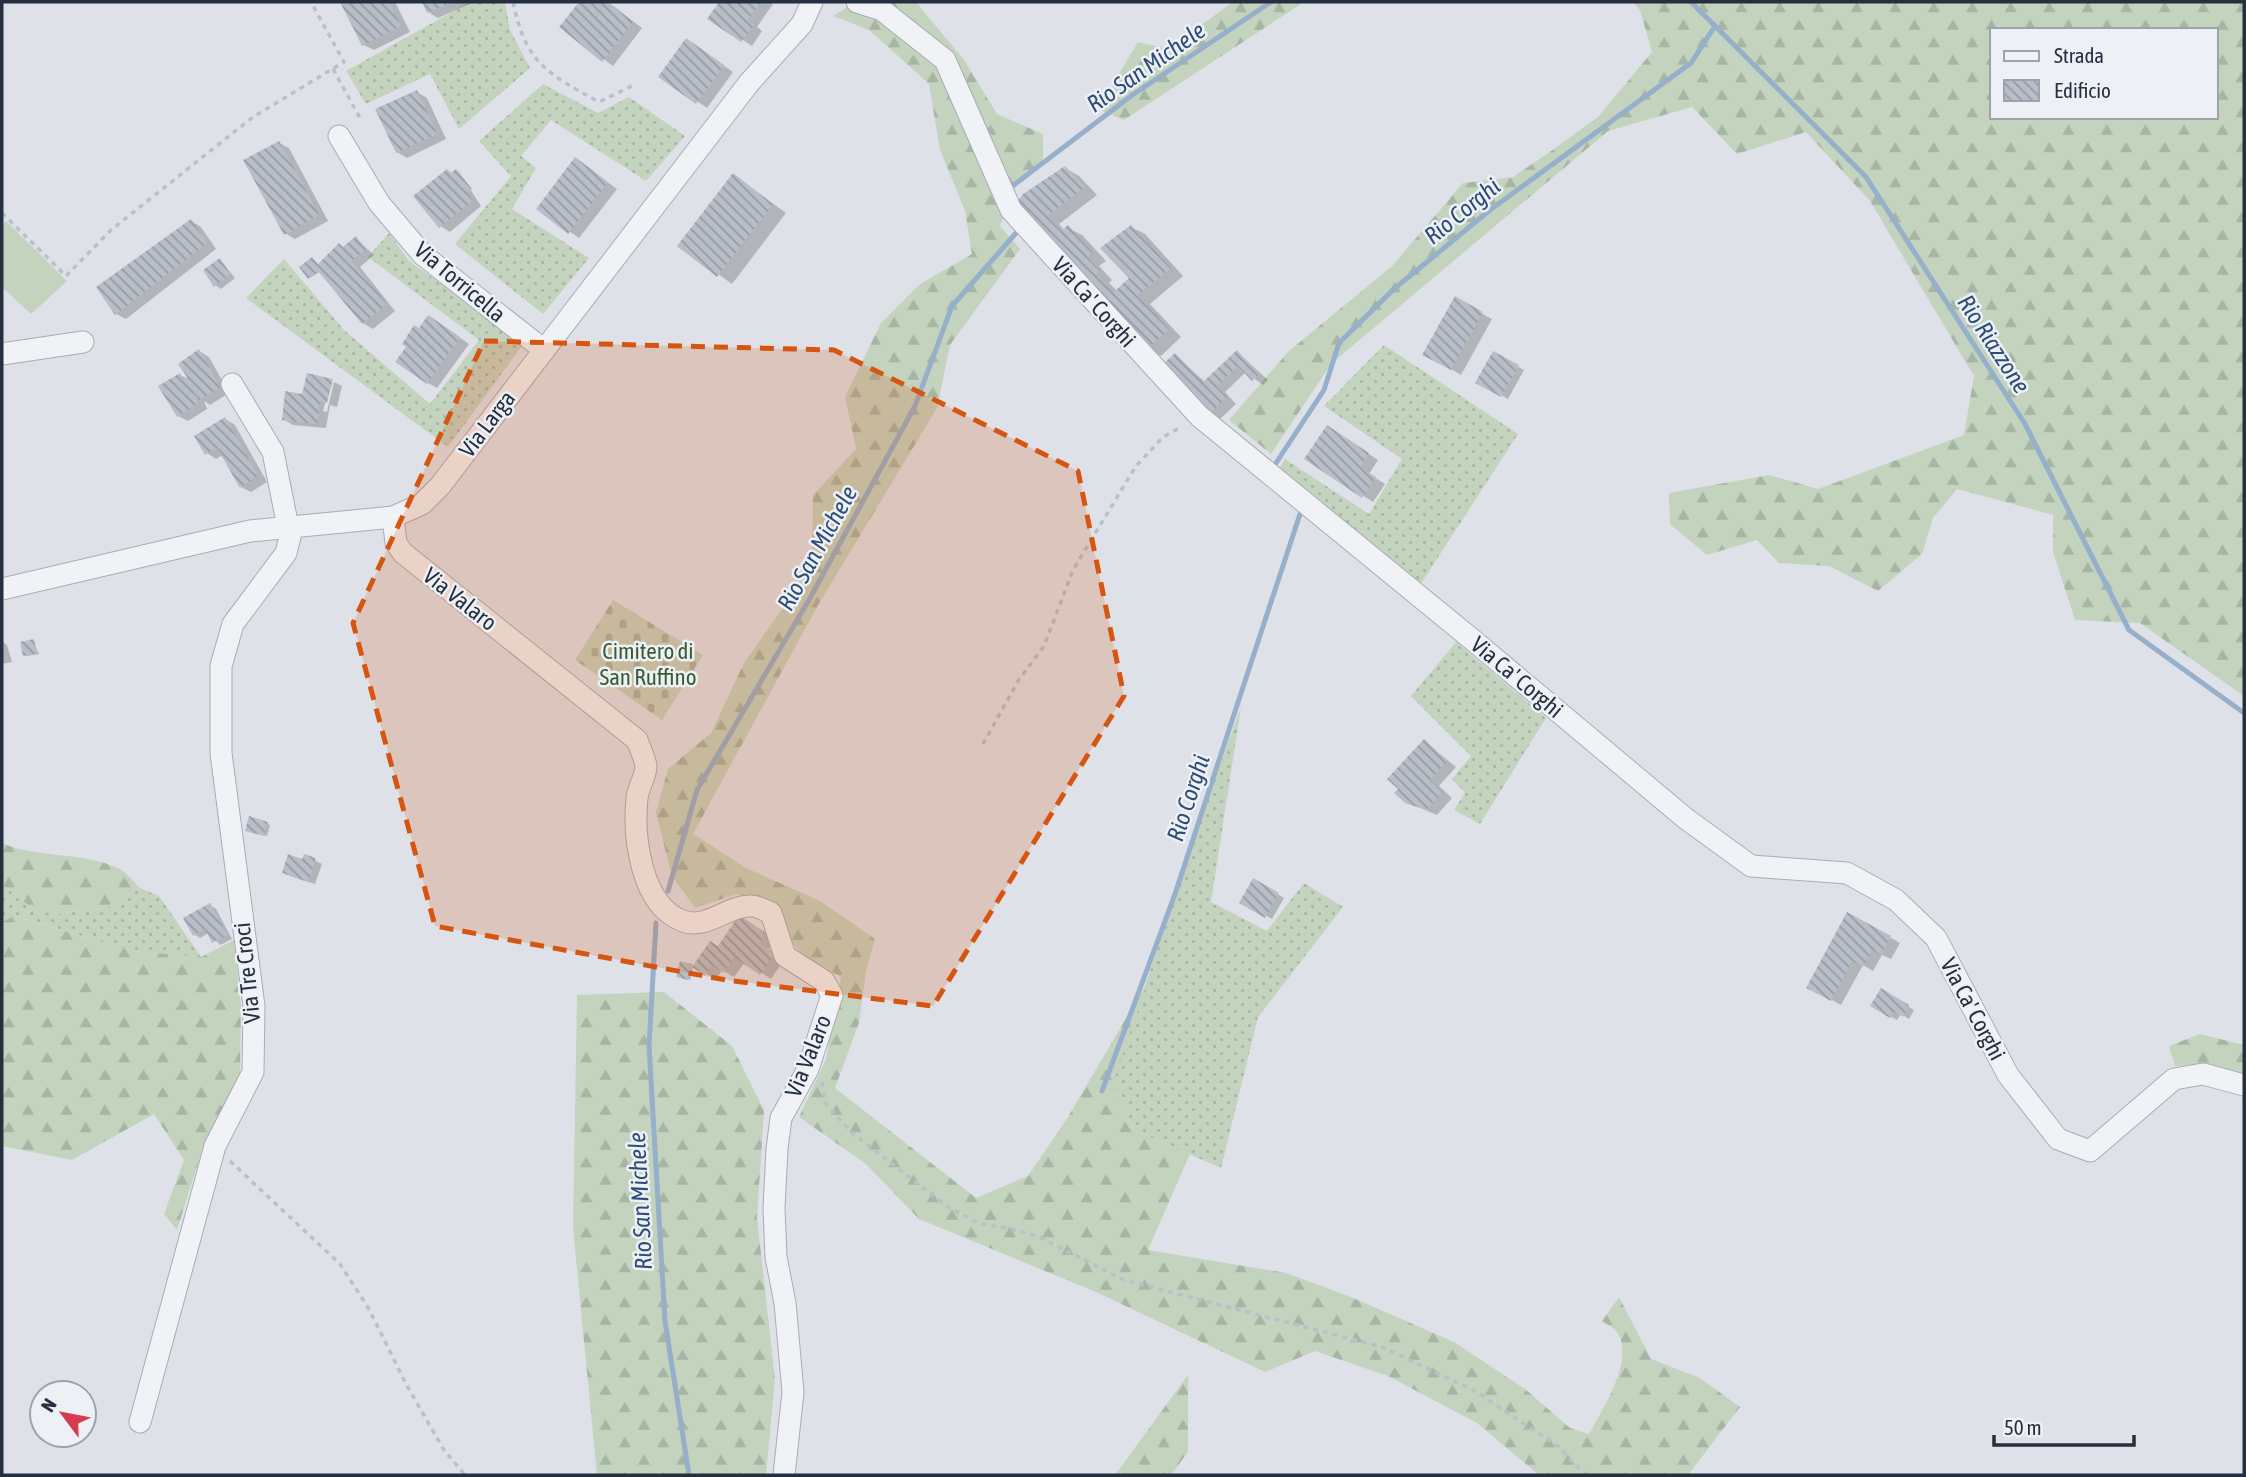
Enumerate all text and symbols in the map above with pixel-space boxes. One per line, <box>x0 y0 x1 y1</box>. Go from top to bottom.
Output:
water label: Rio San Michele <box>1082 16 1210 118</box>
legend <box>1990 28 2218 119</box>
text: Strada <box>2054 43 2104 67</box>
text: Edificio <box>2054 78 2111 102</box>
water label: Rio Corghi <box>1419 173 1505 249</box>
street label: Via Torricella <box>409 236 511 328</box>
street label: Via Ca' Corghi <box>1047 252 1141 352</box>
water label: Rio Riazzone <box>1952 290 2036 398</box>
street label: Via Larga <box>454 386 520 462</box>
water label: Rio San Michele <box>772 481 862 615</box>
street label: Via Valaro <box>418 562 502 636</box>
street label: Via Ca' Corghi <box>1466 631 1568 723</box>
park label: Cimitero di San Ruffino <box>600 638 697 690</box>
water label: Rio Corghi <box>1161 752 1215 844</box>
street label: Via Tre Croci <box>229 921 265 1025</box>
street label: Via Ca' Corghi <box>1935 953 2011 1065</box>
street label: Via Valaro <box>780 1011 836 1101</box>
water label: Rio San Michele <box>623 1131 657 1271</box>
north arrow <box>28 1379 98 1449</box>
text: N <box>36 1394 61 1416</box>
scale bar <box>1994 1404 2134 1448</box>
text: 50 m <box>2004 1415 2042 1439</box>

